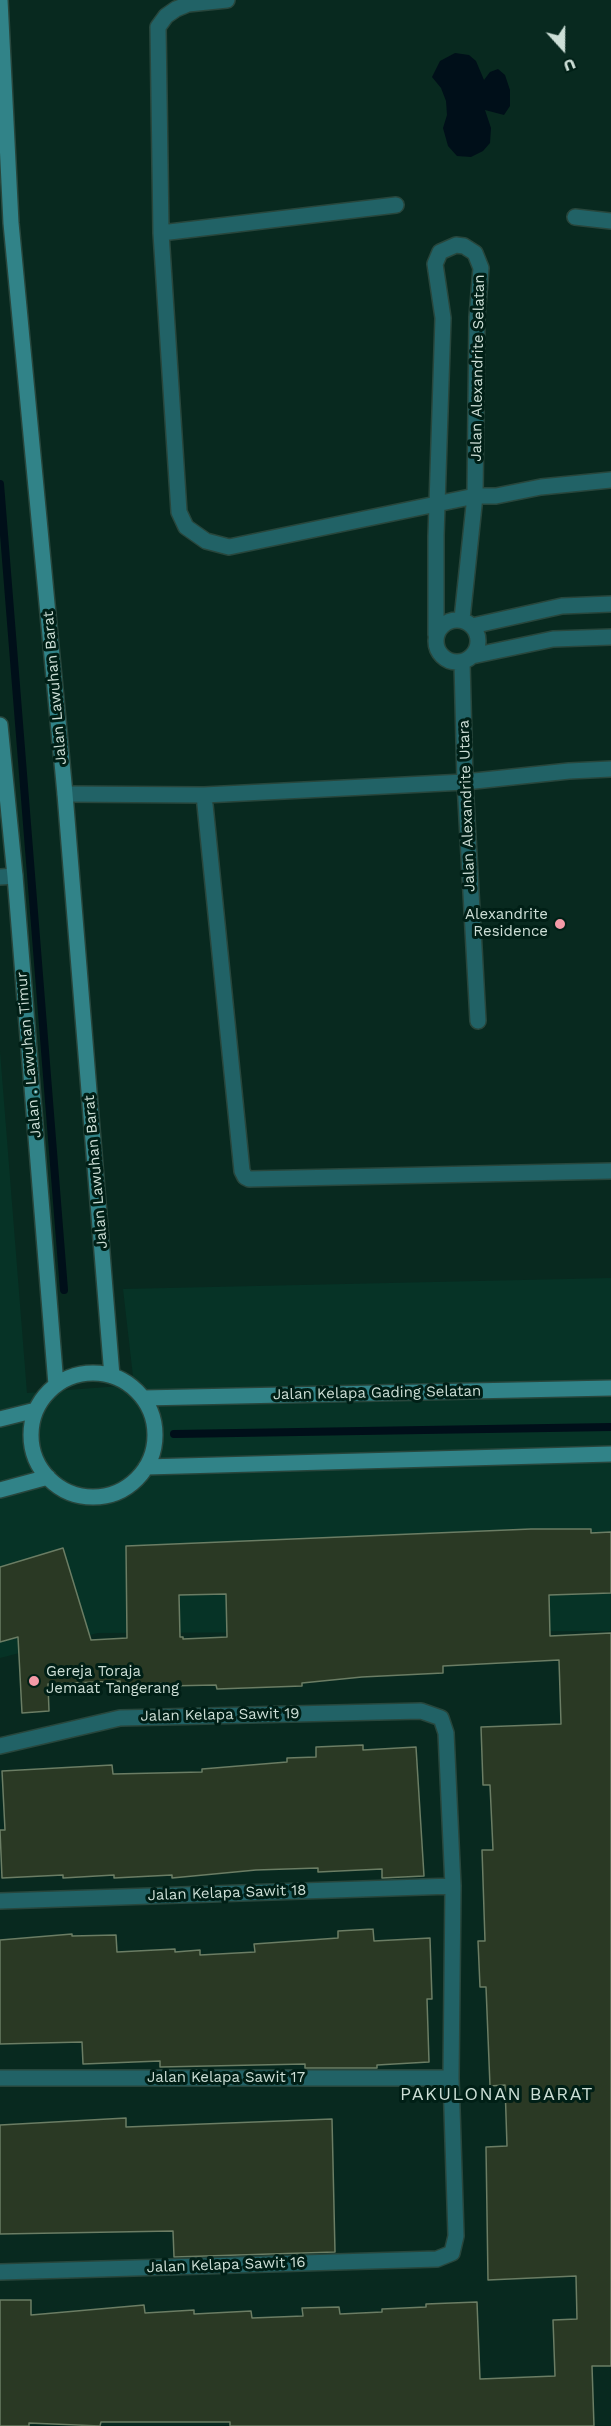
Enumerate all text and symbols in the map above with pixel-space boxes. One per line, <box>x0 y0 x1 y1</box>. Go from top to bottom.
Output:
north arrow <box>533 18 593 78</box>
text: U <box>561 54 578 76</box>
street label: Jalan Alexandrite Selatan <box>467 274 489 462</box>
street label: Jalan Lawuhan Barat <box>39 610 71 766</box>
street label: Jalan Alexandrite Utara <box>455 720 479 892</box>
place label: Alexandrite Residence <box>465 906 548 941</box>
marker: Alexandrite Residence <box>553 917 567 931</box>
street label: Jalan . Lawuhan Timur <box>13 971 45 1139</box>
street label: Jalan Lawuhan Barat <box>80 1094 112 1250</box>
street label: Jalan Kelapa Gading Selatan <box>273 1382 481 1404</box>
place label: Gereja Toraja Jemaat Tangerang <box>46 1663 179 1698</box>
marker: Gereja Toraja Jemaat Tangerang <box>27 1674 41 1688</box>
street label: Jalan Kelapa Sawit 19 <box>140 1705 300 1725</box>
street label: Jalan Kelapa Sawit 18 <box>147 1881 307 1905</box>
street label: Jalan Kelapa Sawit 17 <box>147 2069 305 2087</box>
district label: PAKULONAN BARAT <box>400 2084 594 2106</box>
street label: Jalan Kelapa Sawit 16 <box>146 2253 306 2277</box>

